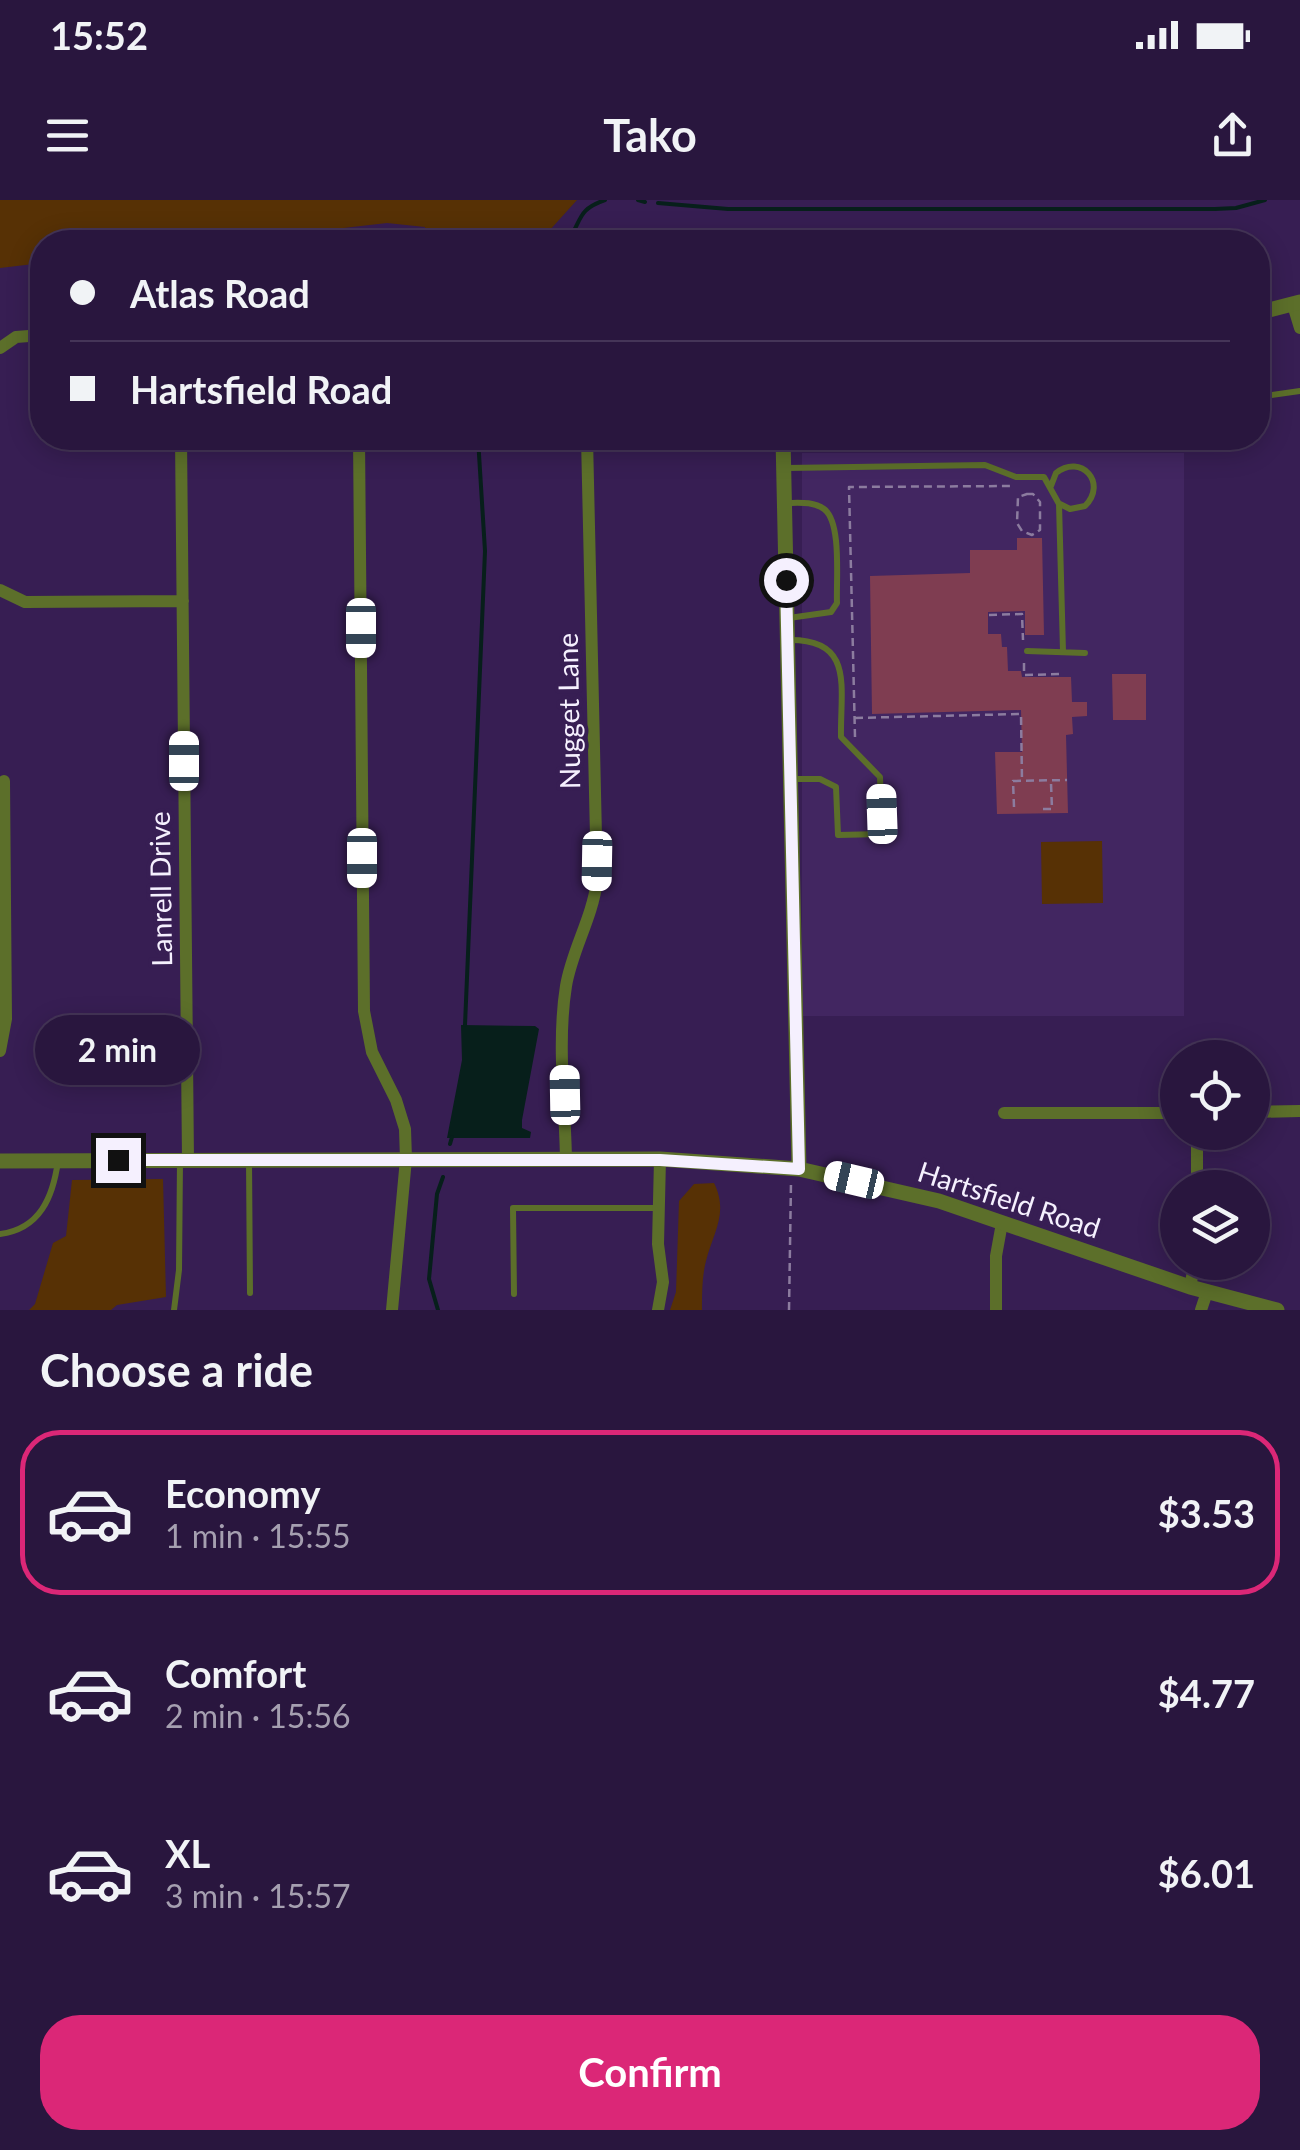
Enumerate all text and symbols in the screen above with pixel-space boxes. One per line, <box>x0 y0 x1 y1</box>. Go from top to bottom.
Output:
text: 15:52 <box>50 12 148 58</box>
icon: menu <box>40 108 95 163</box>
text: Tako <box>603 108 697 162</box>
icon: share <box>1205 108 1260 163</box>
text: Atlas Road <box>130 270 310 316</box>
text: Hartsfield Road <box>130 366 392 412</box>
route start <box>764 558 809 603</box>
car <box>346 598 376 658</box>
street label: Nugget Lane <box>550 633 586 789</box>
car <box>169 731 199 791</box>
car <box>866 783 898 845</box>
street label: Lanrell Drive <box>142 811 178 967</box>
car <box>347 828 377 888</box>
car <box>581 831 613 891</box>
callout: 2 min <box>36 1015 200 1085</box>
text: 2 min <box>78 1030 157 1069</box>
map controls <box>1160 1040 1270 1280</box>
button: locate <box>1160 1040 1270 1150</box>
car <box>549 1065 581 1125</box>
route end <box>96 1138 141 1183</box>
street label: Hartsfield Road <box>914 1154 1105 1245</box>
car <box>821 1159 887 1201</box>
button: layers <box>1160 1170 1270 1280</box>
text: Choose a ride <box>40 1343 313 1397</box>
icon: car <box>45 1468 135 1558</box>
text: Economy <box>165 1470 320 1516</box>
text: $3.53 <box>1158 1490 1255 1536</box>
text: 1 min · 15:55 <box>165 1516 351 1555</box>
icon: car <box>45 1648 135 1738</box>
text: Comfort <box>165 1650 306 1696</box>
text: $4.77 <box>1158 1670 1255 1716</box>
text: 2 min · 15:56 <box>165 1696 351 1735</box>
icon: car <box>45 1828 135 1918</box>
text: XL <box>165 1830 210 1876</box>
text: $6.01 <box>1158 1850 1255 1896</box>
text: 3 min · 15:57 <box>165 1876 351 1915</box>
button: Confirm <box>40 2015 1260 2130</box>

